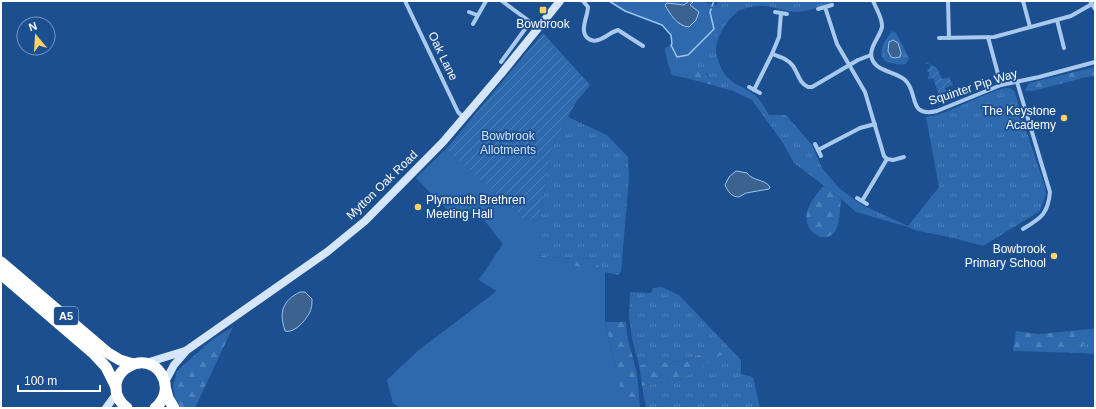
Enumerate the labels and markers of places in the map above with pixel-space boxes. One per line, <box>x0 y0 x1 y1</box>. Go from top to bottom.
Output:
marker: Bowbrook <box>538 5 548 15</box>
place label: Bowbrook <box>516 17 571 31</box>
place label: The Keystone Academy <box>982 104 1056 132</box>
marker: The Keystone Academy <box>1059 113 1069 123</box>
place label: Plymouth Brethren Meeting Hall <box>426 193 525 221</box>
marker: Plymouth Brethren Meeting Hall <box>413 202 423 212</box>
place label: Bowbrook Primary School <box>965 242 1047 270</box>
marker: Bowbrook Primary School <box>1049 251 1059 261</box>

